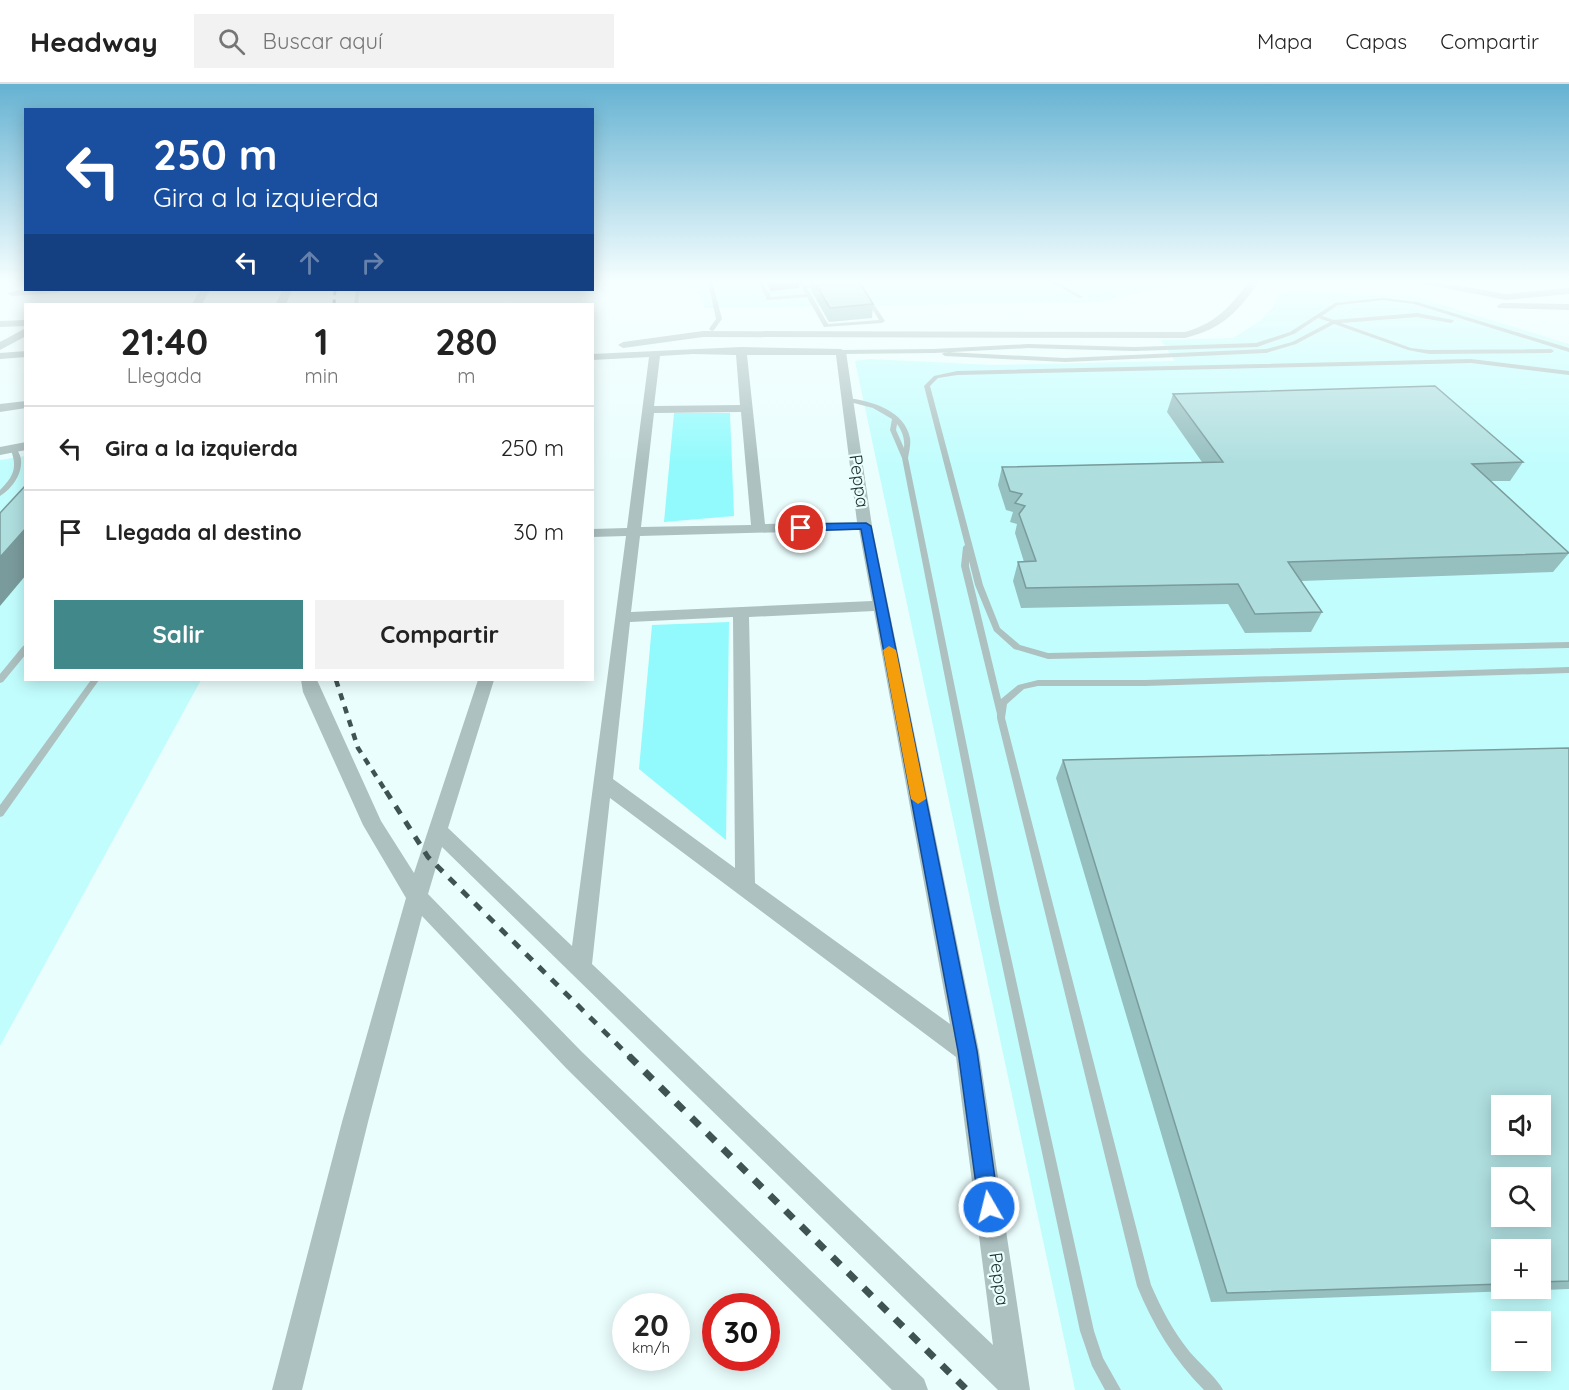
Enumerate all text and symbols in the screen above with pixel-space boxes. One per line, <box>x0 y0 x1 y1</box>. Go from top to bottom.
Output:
search box <box>194 14 614 68</box>
text: Headway <box>30 24 158 59</box>
icon: search <box>215 25 248 58</box>
text: Buscar aquí <box>263 27 383 55</box>
text: Mapa <box>1257 28 1312 54</box>
text: Capas <box>1345 28 1407 54</box>
text: Compartir <box>1440 28 1539 54</box>
text: 250 m <box>153 128 277 181</box>
icon: left <box>54 132 132 210</box>
text: Gira a la izquierda <box>153 180 379 214</box>
icon: left <box>230 246 263 279</box>
icon: ahead <box>293 246 326 279</box>
icon: right <box>356 246 389 279</box>
text: 21:40 <box>120 319 208 364</box>
text: 1 <box>315 319 329 364</box>
text: 280 <box>435 319 497 364</box>
text: Llegada <box>127 363 202 388</box>
text: min <box>305 363 339 388</box>
text: m <box>457 363 475 388</box>
icon: left <box>54 432 87 465</box>
text: Gira a la izquierda <box>105 434 298 462</box>
text: 250 m <box>501 434 564 462</box>
street label: Peppa <box>844 453 875 509</box>
pin <box>775 502 826 553</box>
icon: arrive <box>784 511 817 544</box>
icon: arrive <box>54 516 87 549</box>
text: Llegada al destino <box>105 518 302 546</box>
text: 30 m <box>513 518 564 546</box>
button: Salir <box>54 600 303 669</box>
button: Compartir <box>315 600 564 669</box>
map controls <box>1491 1095 1551 1371</box>
button: sound <box>1491 1095 1551 1155</box>
button: search <box>1491 1167 1551 1227</box>
position arrow <box>957 1175 1021 1239</box>
button: + <box>1491 1239 1551 1299</box>
street label: Peppa <box>984 1251 1015 1307</box>
speed limit sign: 30 <box>702 1293 780 1371</box>
text: 20 <box>633 1306 669 1344</box>
button: − <box>1491 1311 1551 1371</box>
text: km/h <box>632 1338 670 1357</box>

